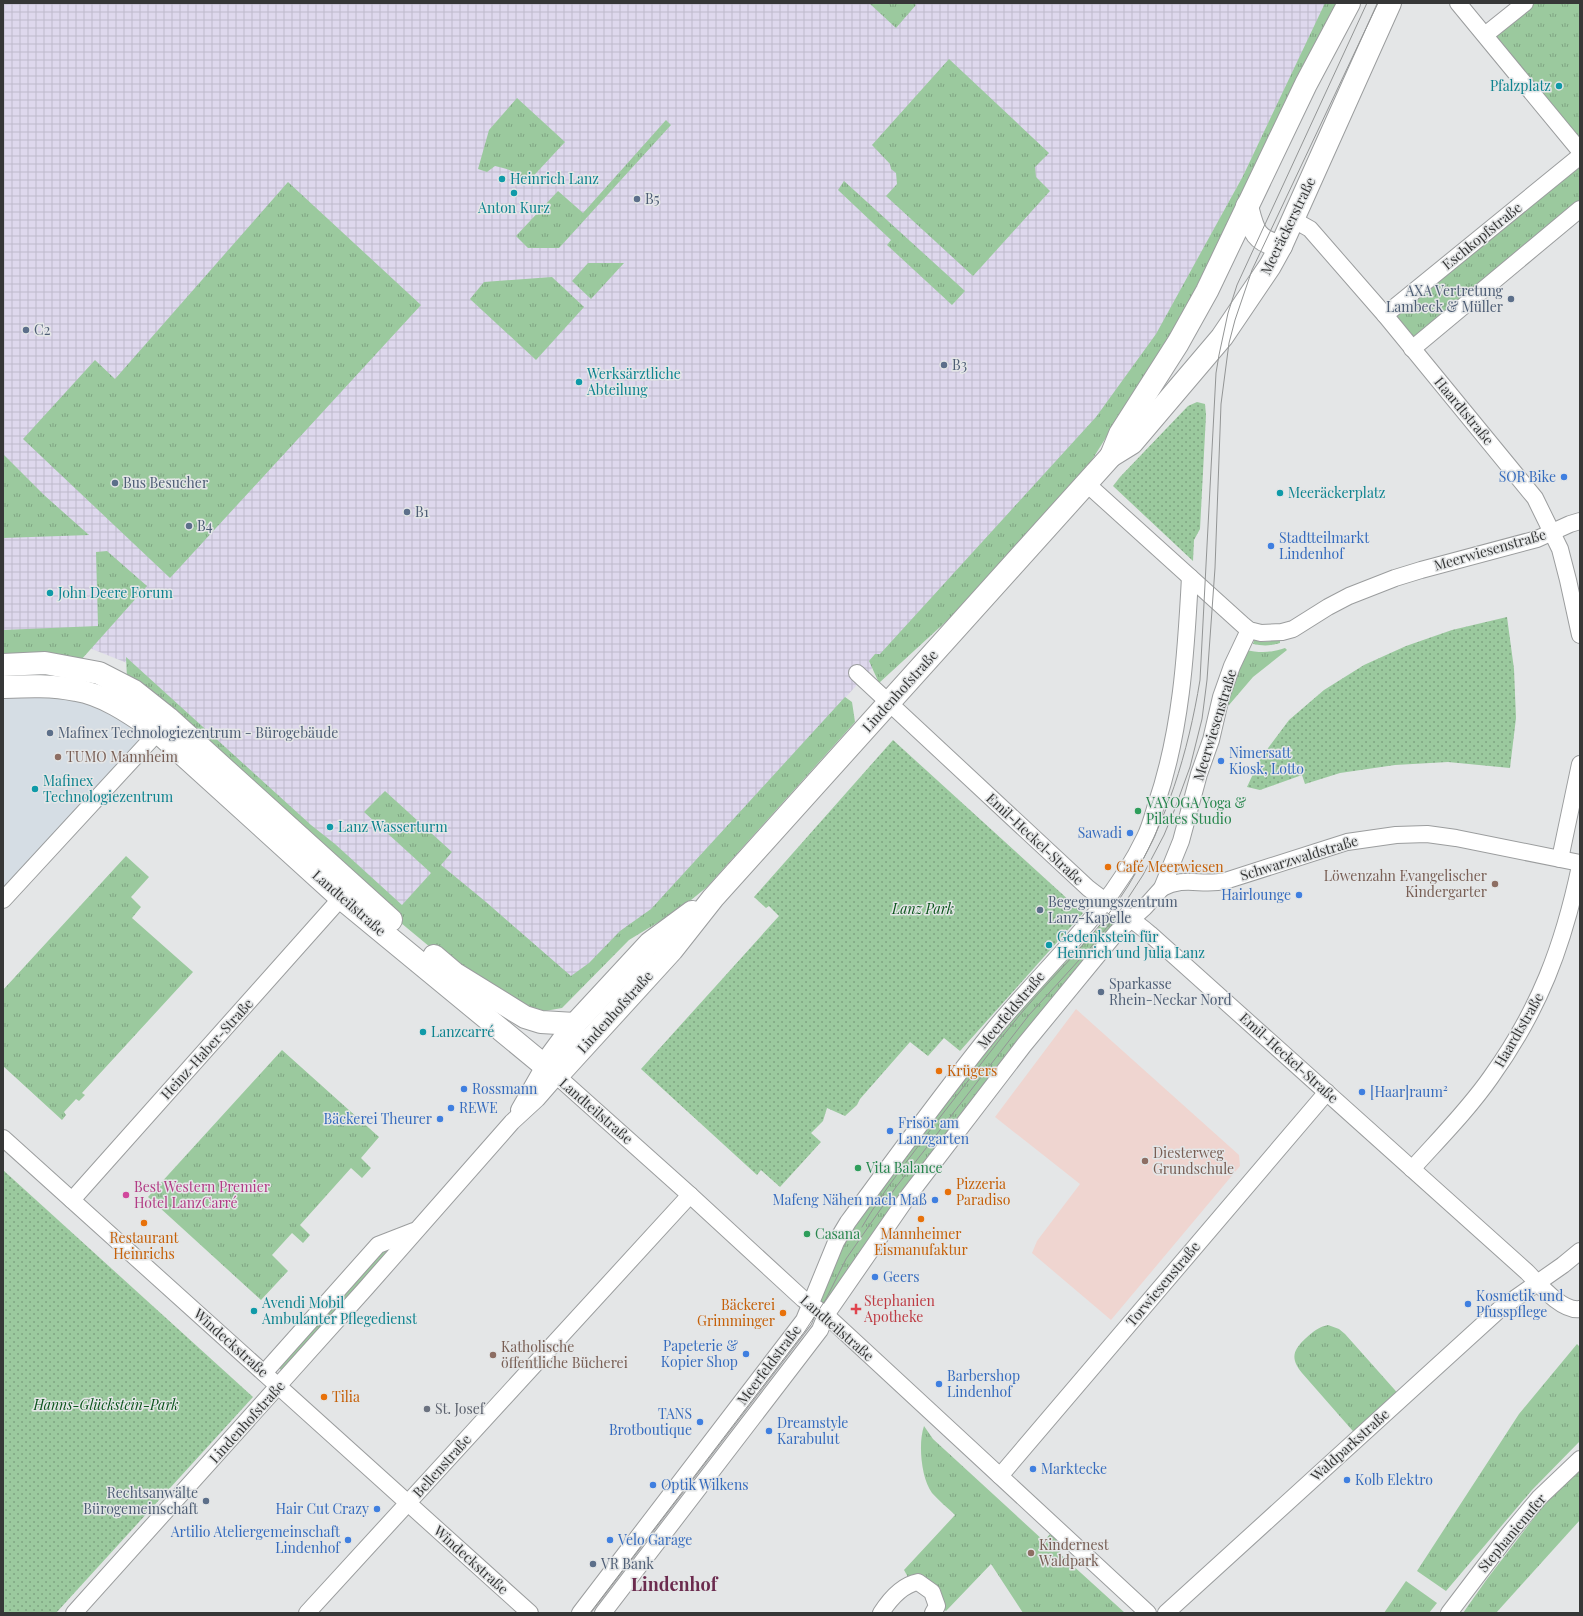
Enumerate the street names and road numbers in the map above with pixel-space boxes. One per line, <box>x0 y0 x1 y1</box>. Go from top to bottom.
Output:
street label: Meeräckerstraße <box>1256 174 1319 278</box>
street label: Eschkopfstraße <box>1438 198 1525 274</box>
street label: Haardtstraße <box>1430 373 1498 449</box>
street label: Meerwiesenstraße <box>1432 524 1548 575</box>
street label: Lindenhofstraße <box>858 645 942 736</box>
street label: Meerwiesenstraße <box>1189 667 1241 783</box>
street label: Emil-Heckel-Straße <box>983 788 1088 889</box>
street label: Schwarzwaldstraße <box>1238 831 1360 884</box>
street label: Landteilstraße <box>309 865 390 940</box>
street label: Lindenhofstraße <box>573 966 657 1057</box>
street label: Meerfeldstraße <box>973 967 1049 1052</box>
street label: Haardtstraße <box>1490 989 1548 1071</box>
street label: Heinz-Haber-Straße <box>156 994 257 1103</box>
street label: Emil-Heckel-Straße <box>1236 1008 1343 1107</box>
street label: Landteilstraße <box>556 1073 637 1148</box>
street label: Torwiesenstraße <box>1121 1237 1204 1330</box>
street label: Landteilstraße <box>797 1290 878 1365</box>
street label: Windeckstraße <box>189 1303 273 1381</box>
street label: Meerfeldstraße <box>732 1321 805 1409</box>
street label: Lindenhofstraße <box>205 1376 289 1467</box>
street label: Waldparkstraße <box>1306 1404 1393 1486</box>
street label: Bellenstraße <box>408 1430 475 1501</box>
street label: Stephanienufer <box>1473 1489 1550 1576</box>
street label: Windeckstraße <box>429 1520 513 1598</box>

